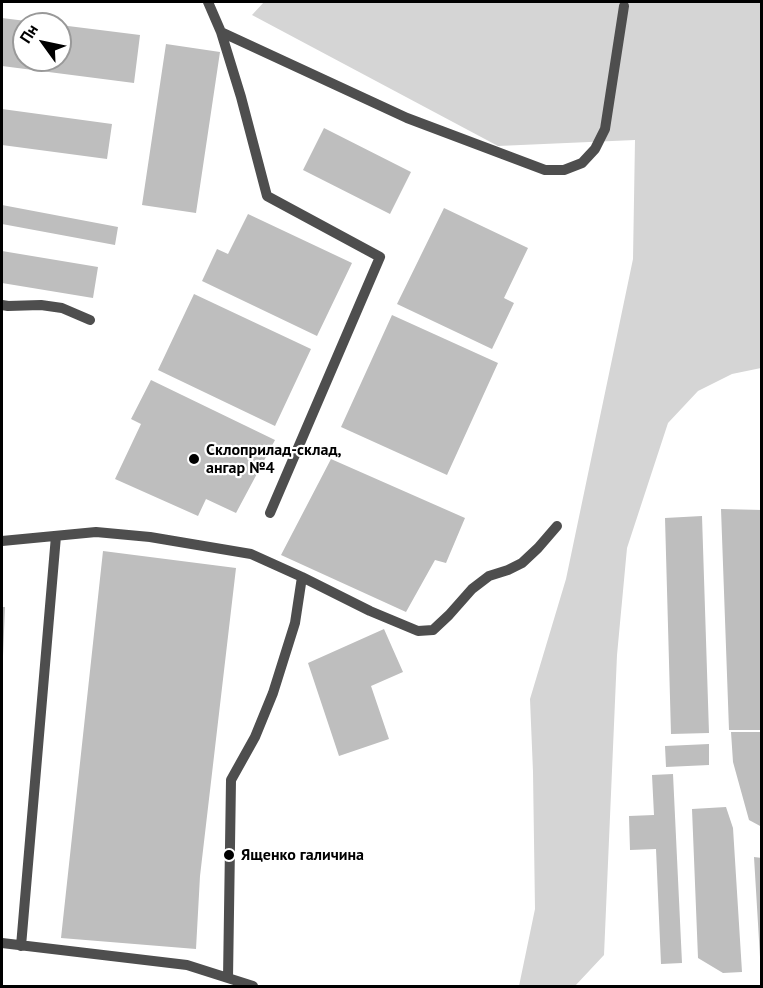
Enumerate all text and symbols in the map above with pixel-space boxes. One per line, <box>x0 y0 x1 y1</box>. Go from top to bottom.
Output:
north arrow <box>12 12 72 72</box>
text: Пн <box>15 20 42 47</box>
place label: Склоприлад-склад, ангар №4 <box>206 440 342 478</box>
marker: Склоприлад-склад, ангар №4 <box>187 452 201 466</box>
place label: Ященко галичина <box>241 845 364 865</box>
marker: Ященко галичина <box>222 848 236 862</box>

